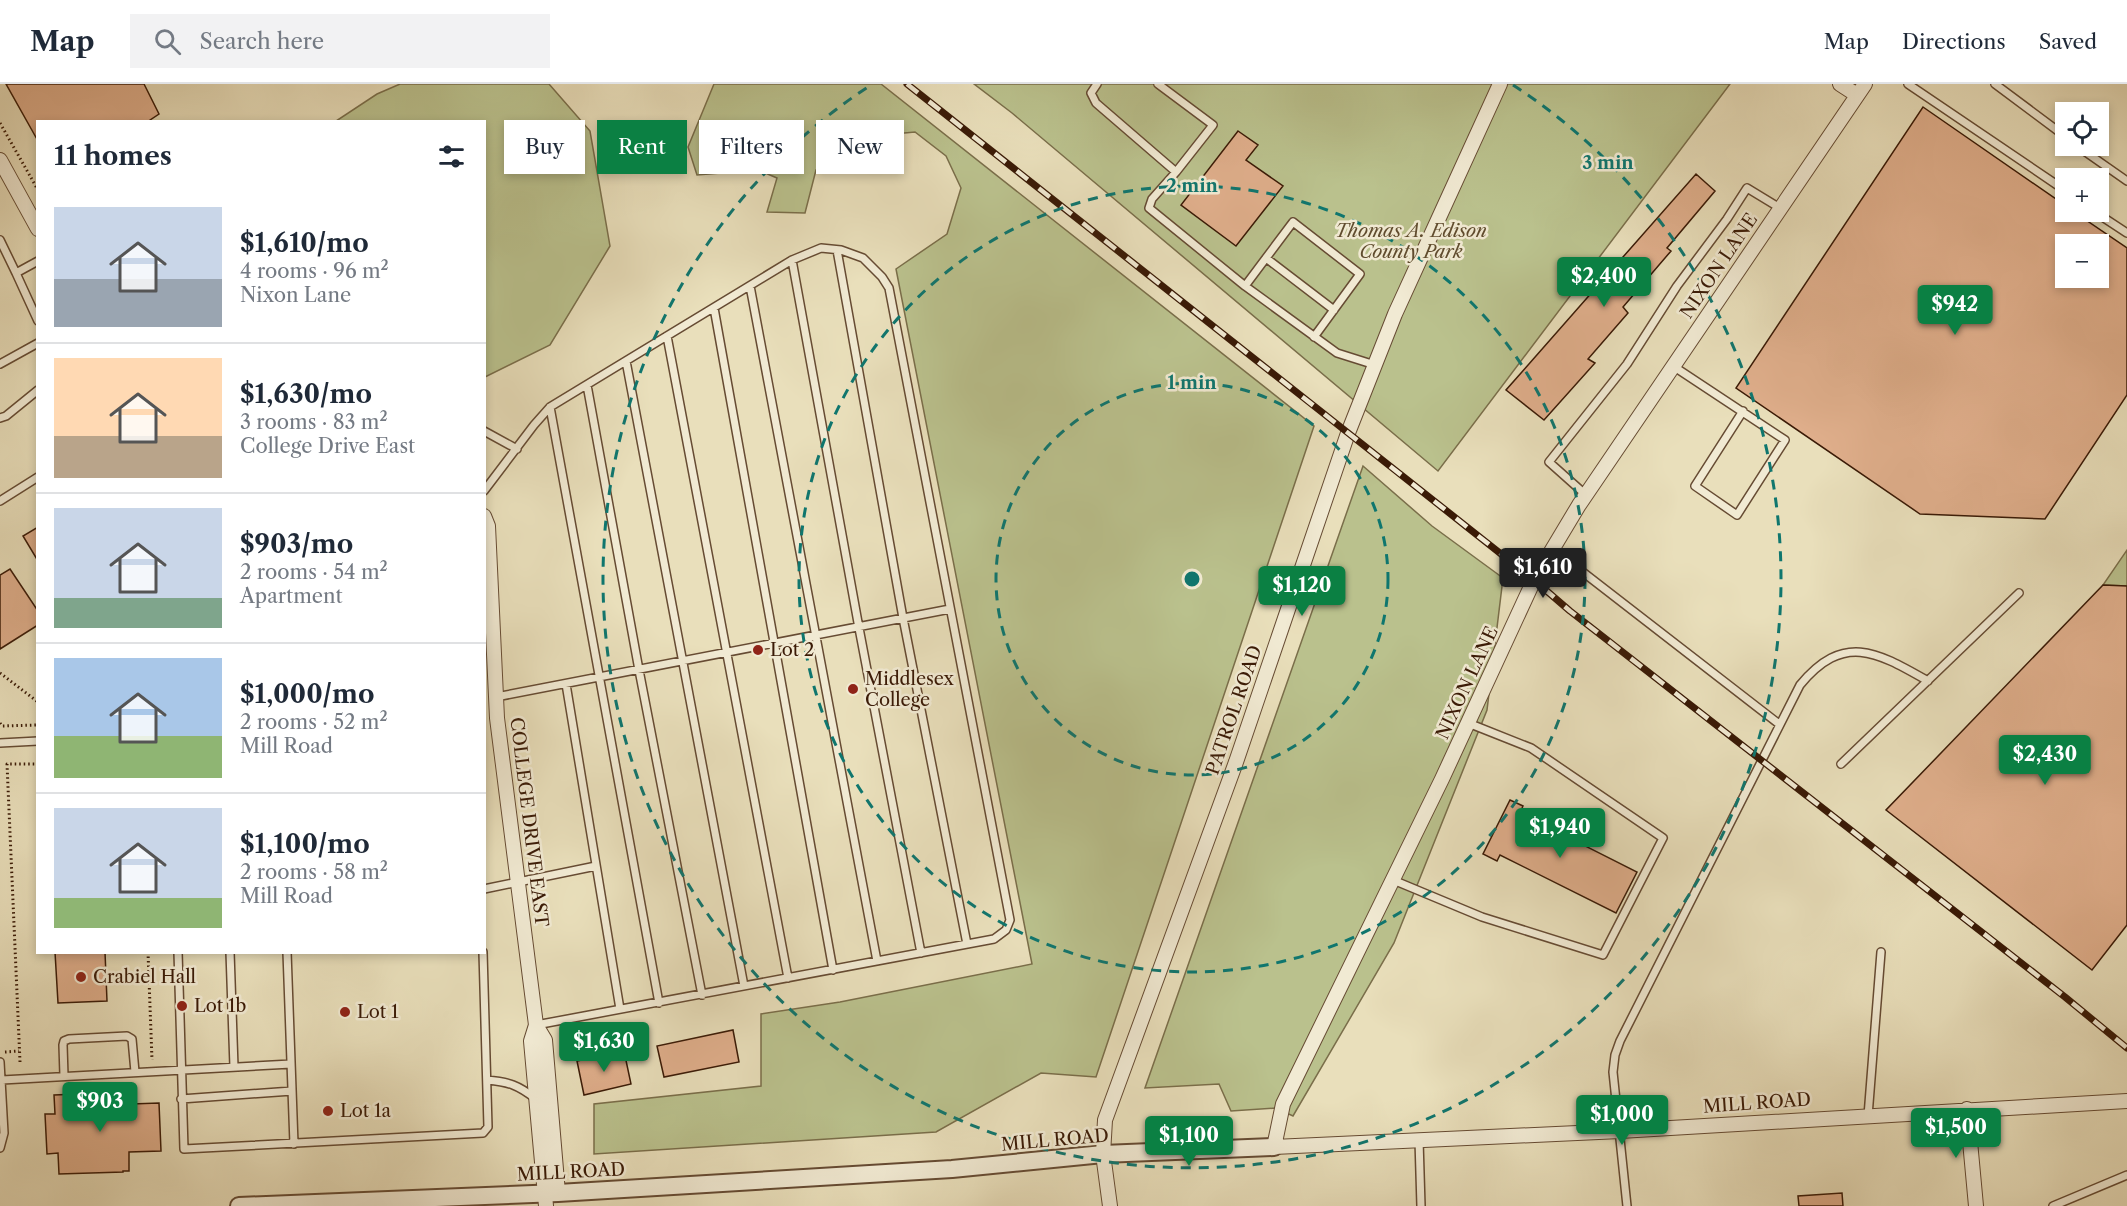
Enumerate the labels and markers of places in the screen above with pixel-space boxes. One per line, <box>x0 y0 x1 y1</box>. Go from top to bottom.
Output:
pin: $2,400 <box>1555 257 1653 308</box>
pin: $942 <box>1919 285 1991 336</box>
pin: $1,610 <box>1494 548 1592 599</box>
pin: $1,120 <box>1253 566 1351 617</box>
centre of rings <box>1182 569 1202 589</box>
place label: Lot 2 <box>770 639 814 661</box>
marker: Lot 2 <box>751 643 765 657</box>
place label: Middlesex College <box>865 668 954 711</box>
marker: Middlesex College <box>846 682 860 696</box>
pin: $2,430 <box>1996 735 2094 786</box>
pin: $1,940 <box>1511 808 1609 859</box>
place label: Crabiel Hall <box>93 966 196 988</box>
marker: Crabiel Hall <box>74 970 88 984</box>
place label: Lot 1b <box>194 995 247 1017</box>
marker: Lot 1b <box>175 999 189 1013</box>
place label: Lot 1 <box>357 1001 399 1023</box>
marker: Lot 1 <box>338 1005 352 1019</box>
pin: $1,630 <box>555 1022 653 1073</box>
pin: $903 <box>64 1082 136 1133</box>
pin: $1,000 <box>1573 1095 1671 1146</box>
place label: Lot 1a <box>340 1100 392 1122</box>
marker: Lot 1a <box>321 1104 335 1118</box>
pin: $1,500 <box>1907 1108 2005 1159</box>
pin: $1,100 <box>1140 1116 1238 1167</box>

